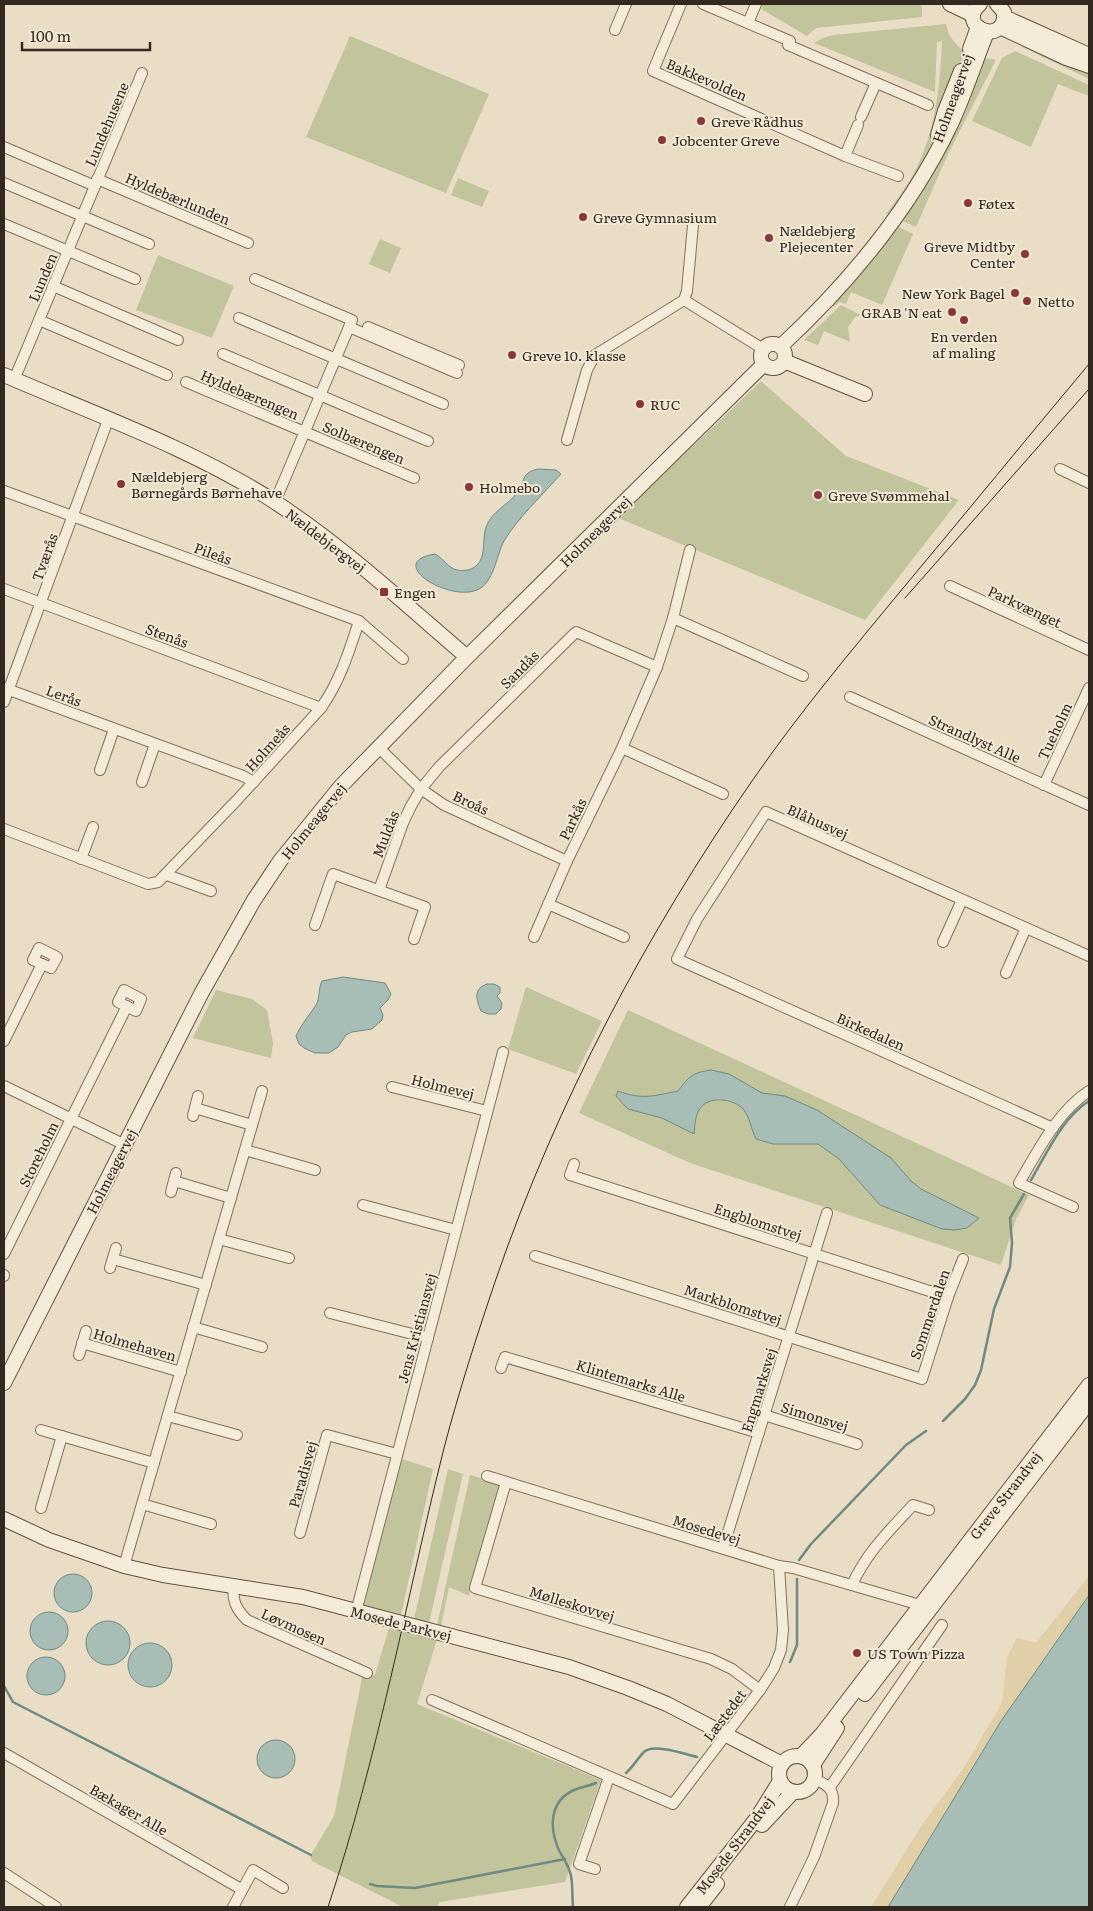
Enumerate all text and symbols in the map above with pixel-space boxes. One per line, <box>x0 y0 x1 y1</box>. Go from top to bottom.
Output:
scale bar <box>22 20 150 52</box>
text: 100 m <box>30 24 71 47</box>
street label: Holmeagervej <box>927 51 977 145</box>
street label: Bakkevolden <box>663 53 751 105</box>
street label: Lundehusene <box>79 79 133 169</box>
place label: Greve Rådhus <box>711 111 803 131</box>
marker: Greve Rådhus <box>695 115 707 127</box>
place label: Jobcenter Greve <box>672 130 780 150</box>
marker: Jobcenter Greve <box>656 134 668 146</box>
street label: Hyldebærlunden <box>123 167 233 229</box>
place label: Føtex <box>978 193 1015 213</box>
marker: Føtex <box>962 197 974 209</box>
place label: Greve Gymnasium <box>593 207 717 227</box>
marker: Greve Gymnasium <box>577 211 589 223</box>
place label: Nældebjerg Plejecenter <box>779 220 855 256</box>
marker: Nældebjerg Plejecenter <box>763 232 775 244</box>
place label: Greve Midtby Center <box>924 236 1016 272</box>
marker: Greve Midtby Center <box>1019 248 1031 260</box>
street label: Lunden <box>23 249 61 305</box>
place label: New York Bagel <box>902 283 1005 303</box>
marker: New York Bagel <box>1009 287 1021 299</box>
place label: Netto <box>1037 291 1075 311</box>
marker: Netto <box>1021 295 1033 307</box>
place label: GRAB 'N eat <box>861 302 942 322</box>
marker: GRAB 'N eat <box>946 306 958 318</box>
marker: En verden af maling <box>958 314 970 326</box>
place label: En verden af maling <box>930 326 998 362</box>
place label: Greve 10. klasse <box>522 345 626 365</box>
marker: Greve 10. klasse <box>506 349 518 361</box>
street label: Hyldebærengen <box>198 364 302 424</box>
place label: RUC <box>650 394 681 414</box>
marker: RUC <box>634 398 646 410</box>
street label: Solbærengen <box>320 416 408 468</box>
place label: Nældebjerg Børnegårds Børnehave <box>131 466 282 502</box>
place label: Holmebo <box>479 477 540 497</box>
marker: Nældebjerg Børnegårds Børnehave <box>115 478 127 490</box>
marker: Holmebo <box>463 481 475 493</box>
place label: Greve Svømmehal <box>828 485 950 505</box>
marker: Greve Svømmehal <box>812 489 824 501</box>
street label: Holmeagervej <box>555 491 635 571</box>
street label: Nældebjergvej <box>282 503 370 577</box>
street label: Tværås <box>26 530 62 584</box>
street label: Pileås <box>191 537 235 569</box>
street label: Parkvænget <box>985 580 1065 632</box>
place label: Engen <box>394 582 436 602</box>
marker: Engen <box>378 586 390 598</box>
street label: Stenås <box>143 618 191 652</box>
street label: Sandås <box>495 645 543 693</box>
street label: Lerås <box>43 679 85 711</box>
street label: Tueholm <box>1032 699 1076 763</box>
street label: Strandlyst Alle <box>926 709 1024 767</box>
street label: Holmeås <box>240 718 294 776</box>
street label: Holmeagervej <box>276 778 350 864</box>
street label: Broås <box>450 785 492 819</box>
street label: Parkås <box>553 795 591 843</box>
street label: Blåhusvej <box>784 799 852 843</box>
street label: Muldås <box>367 808 403 860</box>
street label: Birkedalen <box>834 1007 908 1055</box>
street label: Holmevej <box>409 1069 477 1103</box>
street label: Storeholm <box>13 1117 63 1190</box>
street label: Holmeagervej <box>81 1125 141 1217</box>
street label: Engblomstvej <box>711 1197 805 1245</box>
street label: Sommerdalen <box>904 1266 954 1362</box>
street label: Jens Kristiansvej <box>392 1271 440 1385</box>
street label: Markblomstvej <box>682 1279 784 1329</box>
street label: Holmehaven <box>91 1323 179 1365</box>
street label: Engmarksvej <box>736 1345 780 1435</box>
street label: Klintemarks Alle <box>574 1354 688 1406</box>
street label: Simonsvej <box>779 1396 851 1436</box>
street label: Paradisvej <box>283 1438 321 1510</box>
street label: Greve Strandvej <box>964 1447 1046 1543</box>
street label: Mosedevej <box>670 1509 744 1549</box>
street label: Mølleskovvej <box>527 1580 617 1626</box>
street label: Mosede Parkvej <box>348 1601 454 1645</box>
street label: Løvmosen <box>258 1603 330 1649</box>
place label: US Town Pizza <box>867 1643 966 1663</box>
marker: US Town Pizza <box>851 1647 863 1659</box>
street label: Læstedet <box>698 1685 750 1745</box>
street label: Bækager Alle <box>86 1779 172 1839</box>
street label: Mosede Strandvej <box>690 1792 778 1898</box>

